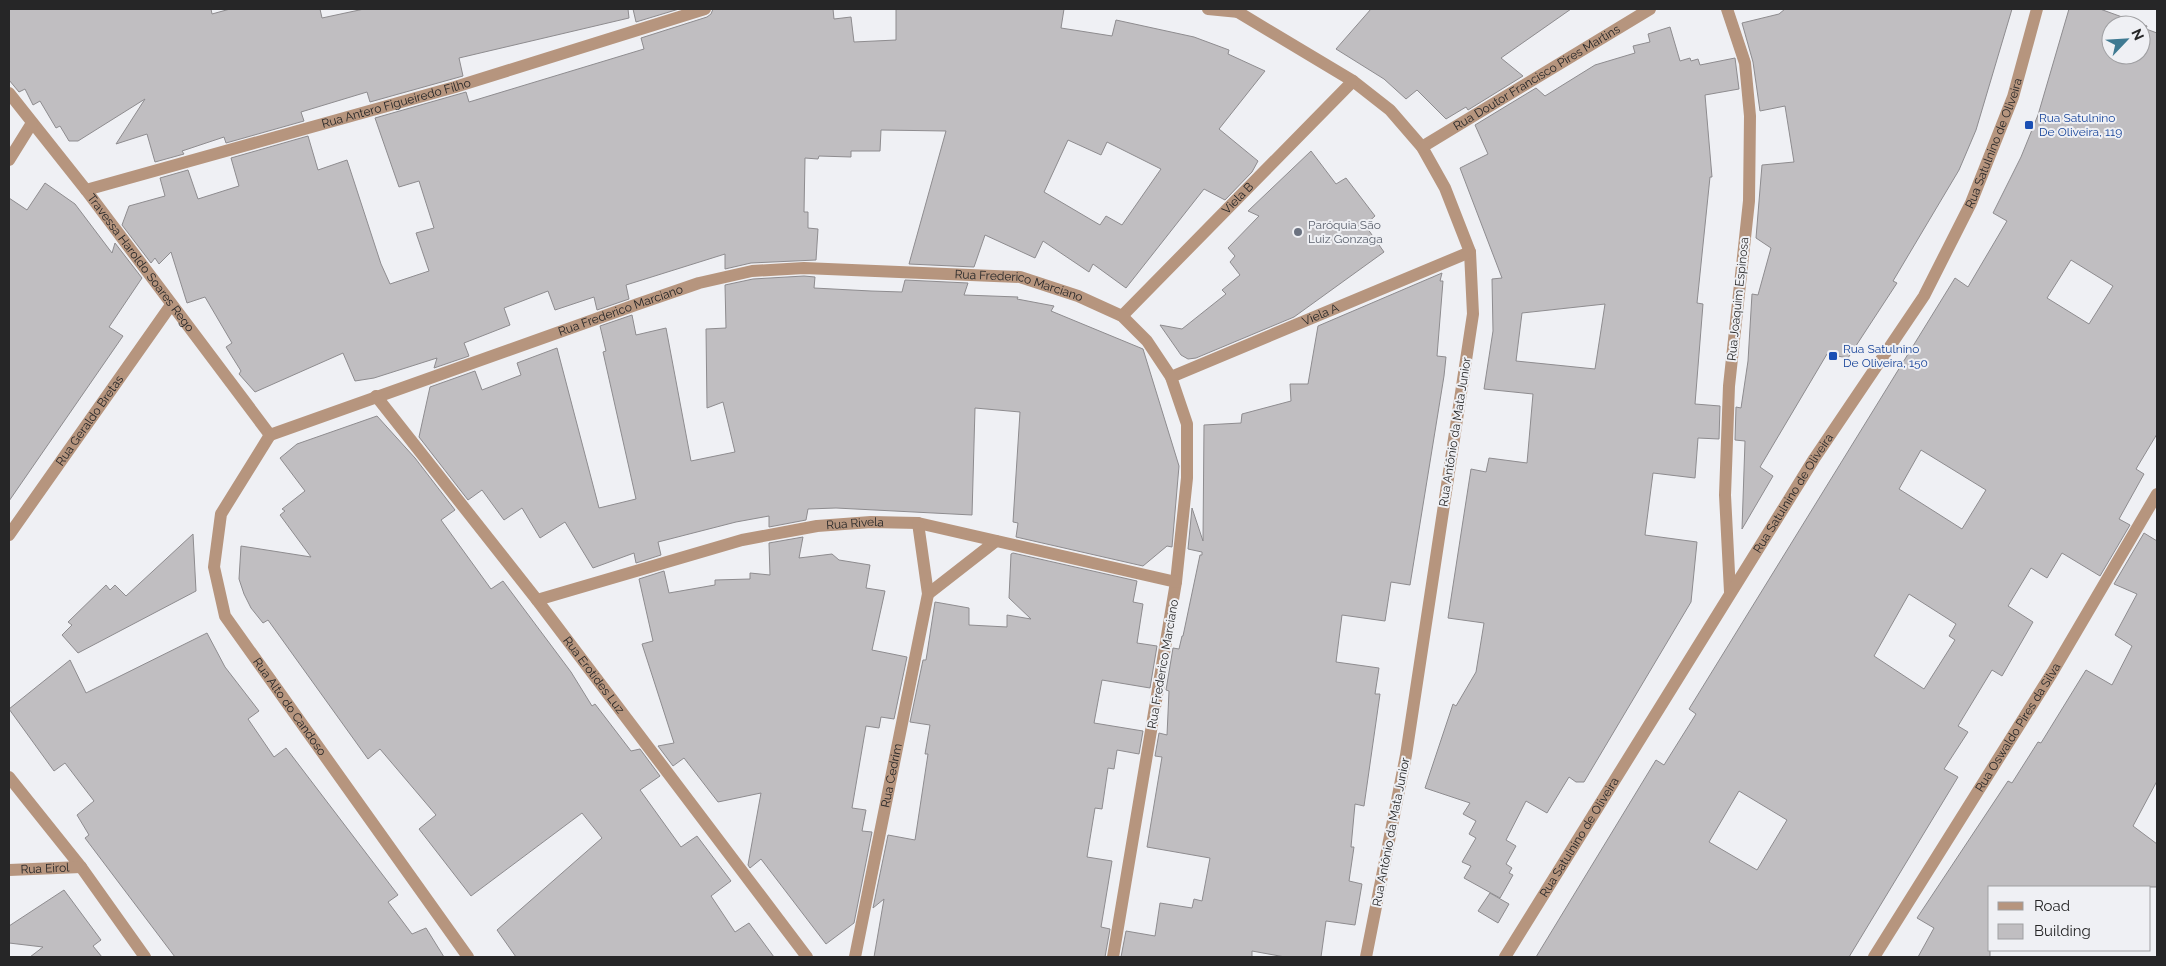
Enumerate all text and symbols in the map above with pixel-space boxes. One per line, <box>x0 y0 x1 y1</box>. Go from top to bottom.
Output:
north arrow <box>2101 15 2151 65</box>
street label: Rua Doutor Francisco Pires Martins <box>1451 22 1623 133</box>
text: N <box>2128 26 2147 43</box>
street label: Rua Antero Figueiredo Filho <box>320 76 472 131</box>
street label: Rua Satulnino de Oliveira <box>1962 76 2025 211</box>
place label: Rua Satulnino De Oliveira, 119 <box>2039 111 2122 139</box>
marker: Rua Satulnino De Oliveira, 119 <box>2023 119 2035 131</box>
street label: Viela B <box>1219 180 1256 217</box>
street label: Travessa Haroldo Soares Rego <box>84 191 197 335</box>
place label: Paróquia São Luiz Gonzaga <box>1308 218 1383 246</box>
marker: Paróquia São Luiz Gonzaga <box>1292 226 1304 238</box>
street label: Rua Joaquim Espinosa <box>1725 236 1751 362</box>
street label: Rua Frederico Marciano <box>954 267 1085 304</box>
street label: Rua Frederico Marciano <box>556 282 685 339</box>
street label: Viela A <box>1300 301 1341 328</box>
place label: Rua Satulnino De Oliveira, 150 <box>1843 342 1928 370</box>
marker: Rua Satulnino De Oliveira, 150 <box>1827 350 1839 362</box>
street label: Rua Antônio da Mata Junior <box>1436 355 1474 508</box>
street label: Rua Geraldo Bretas <box>53 373 126 468</box>
street label: Rua Satulnino de Oliveira <box>1750 431 1836 556</box>
street label: Rua Rivela <box>826 515 884 532</box>
street label: Rua Frederico Marciano <box>1145 598 1181 730</box>
street label: Rua Erotides Luz <box>560 634 627 716</box>
street label: Rua Alto do Candoso <box>250 655 329 758</box>
street label: Rua Oswaldo Pires da Silva <box>1972 660 2063 794</box>
street label: Rua Cedrim <box>878 742 905 809</box>
street label: Rua Antônio da Mata Junior <box>1370 756 1412 908</box>
street label: Rua Satulnino de Oliveira <box>1537 775 1622 900</box>
street label: Rua Eirol <box>20 860 70 877</box>
legend <box>1988 886 2151 951</box>
text: Road <box>2034 897 2070 915</box>
text: Building <box>2034 922 2091 940</box>

